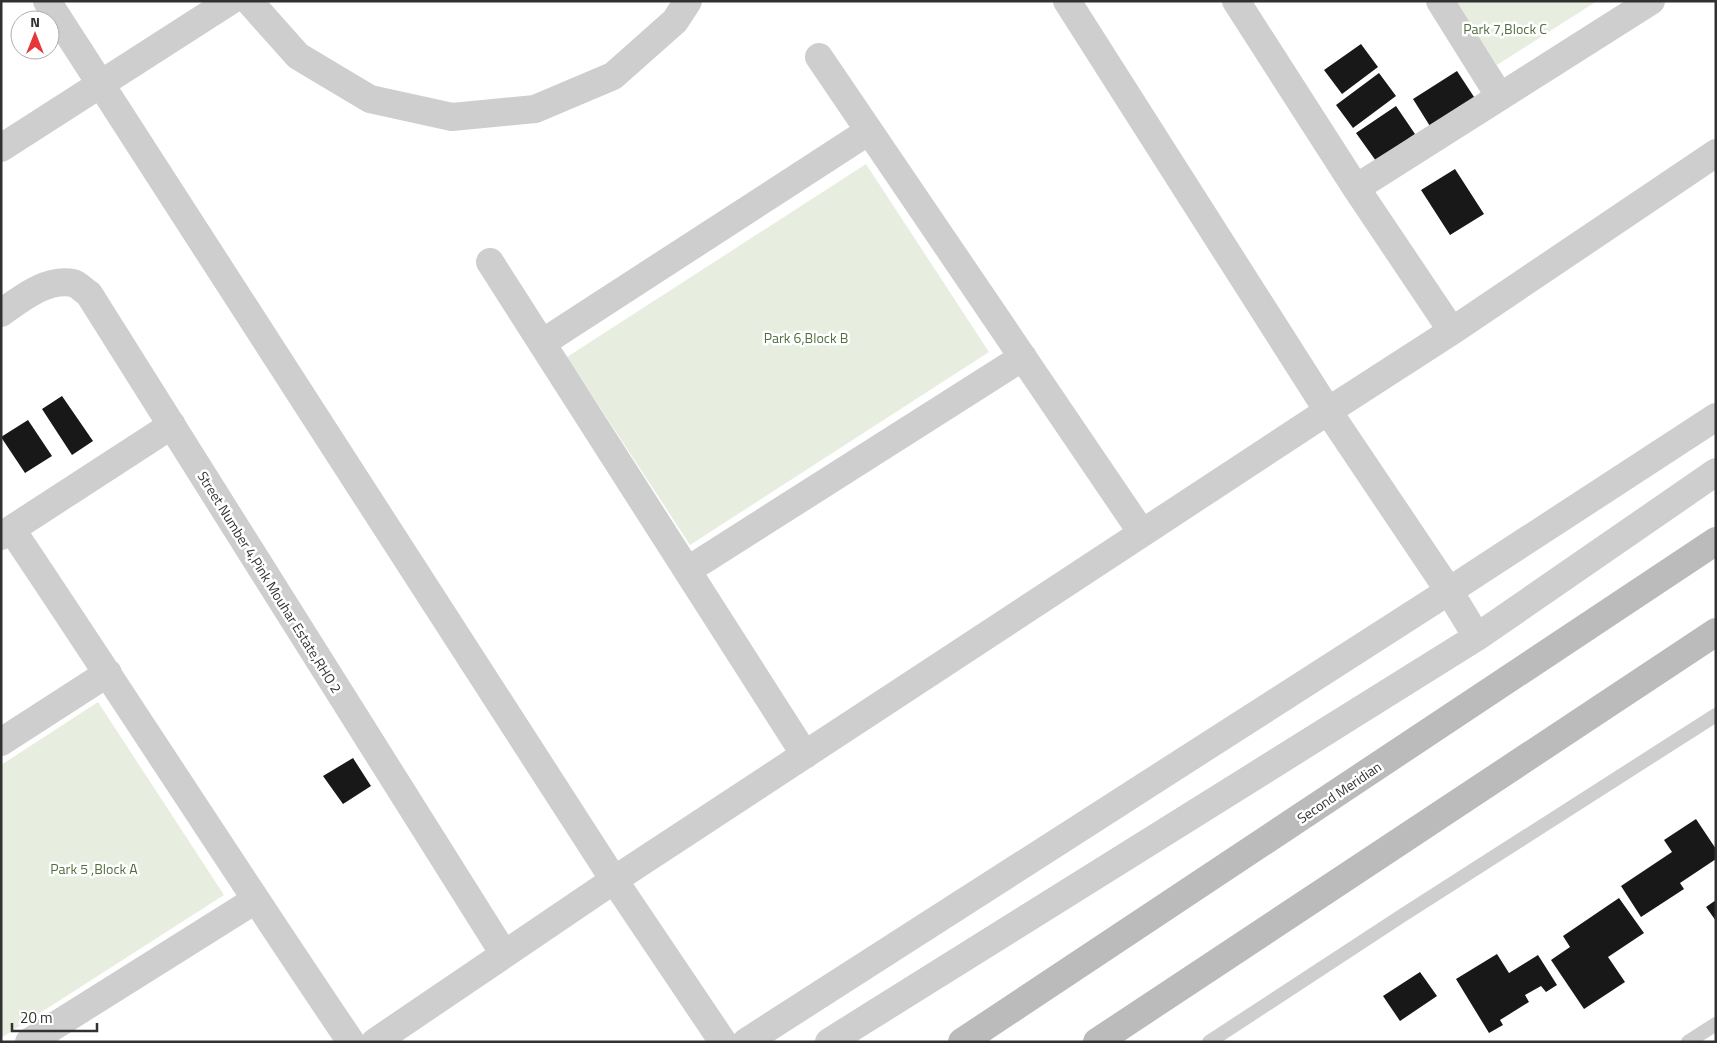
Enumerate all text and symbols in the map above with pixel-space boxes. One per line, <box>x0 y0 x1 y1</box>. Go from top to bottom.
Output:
north arrow <box>10 10 60 60</box>
text: N <box>30 11 40 32</box>
park label: Park 7,Block C <box>1463 18 1547 39</box>
park label: Park 6,Block B <box>764 327 848 348</box>
street label: Street Number 4,Pink Mouhar Estate,RHO 2 <box>193 467 347 697</box>
street label: Second Meridian <box>1293 756 1385 828</box>
park label: Park 5 ,Block A <box>50 858 138 879</box>
scale bar <box>12 1000 98 1032</box>
text: 20 m <box>20 1006 53 1029</box>

